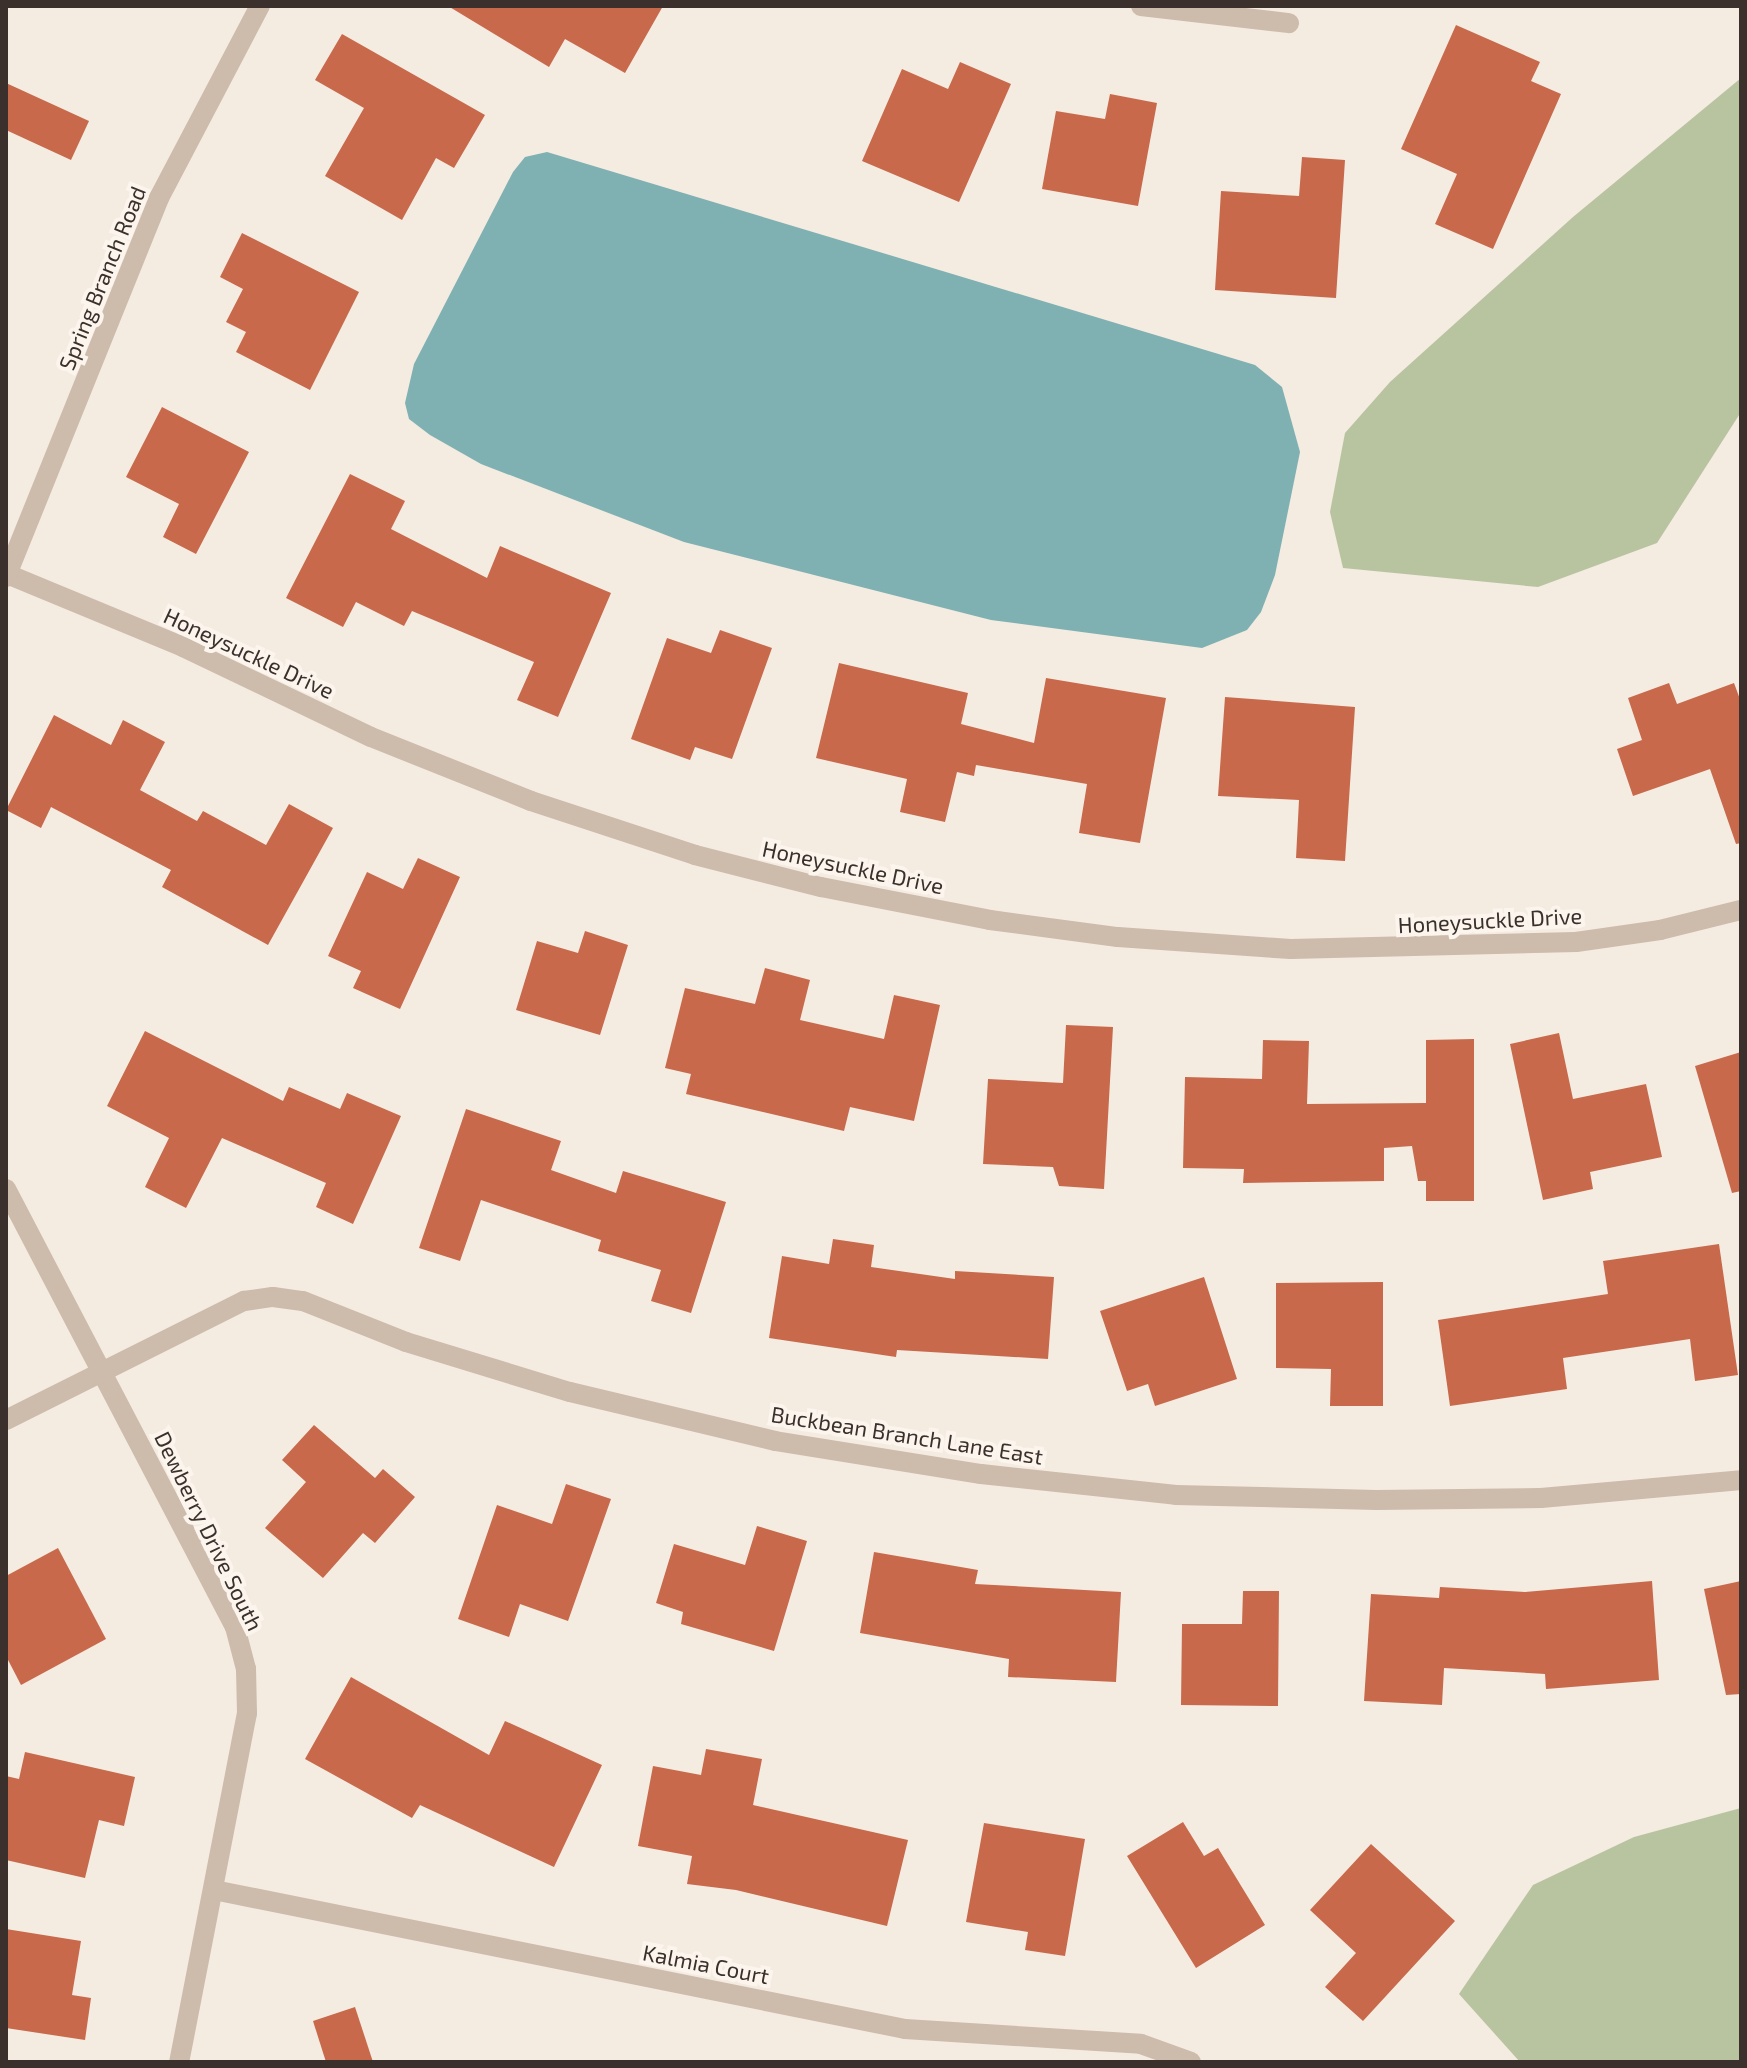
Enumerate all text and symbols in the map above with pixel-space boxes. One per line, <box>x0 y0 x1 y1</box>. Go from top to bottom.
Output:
street label: Spring Branch Road <box>53 182 151 374</box>
street label: Honeysuckle Drive <box>160 602 338 704</box>
street label: Honeysuckle Drive <box>760 835 946 899</box>
street label: Honeysuckle Drive <box>1397 902 1583 938</box>
street label: Buckbean Branch Lane East <box>769 1400 1045 1470</box>
street label: Dewberry Drive South <box>149 1427 269 1635</box>
street label: Kalmia Court <box>641 1939 771 1989</box>

